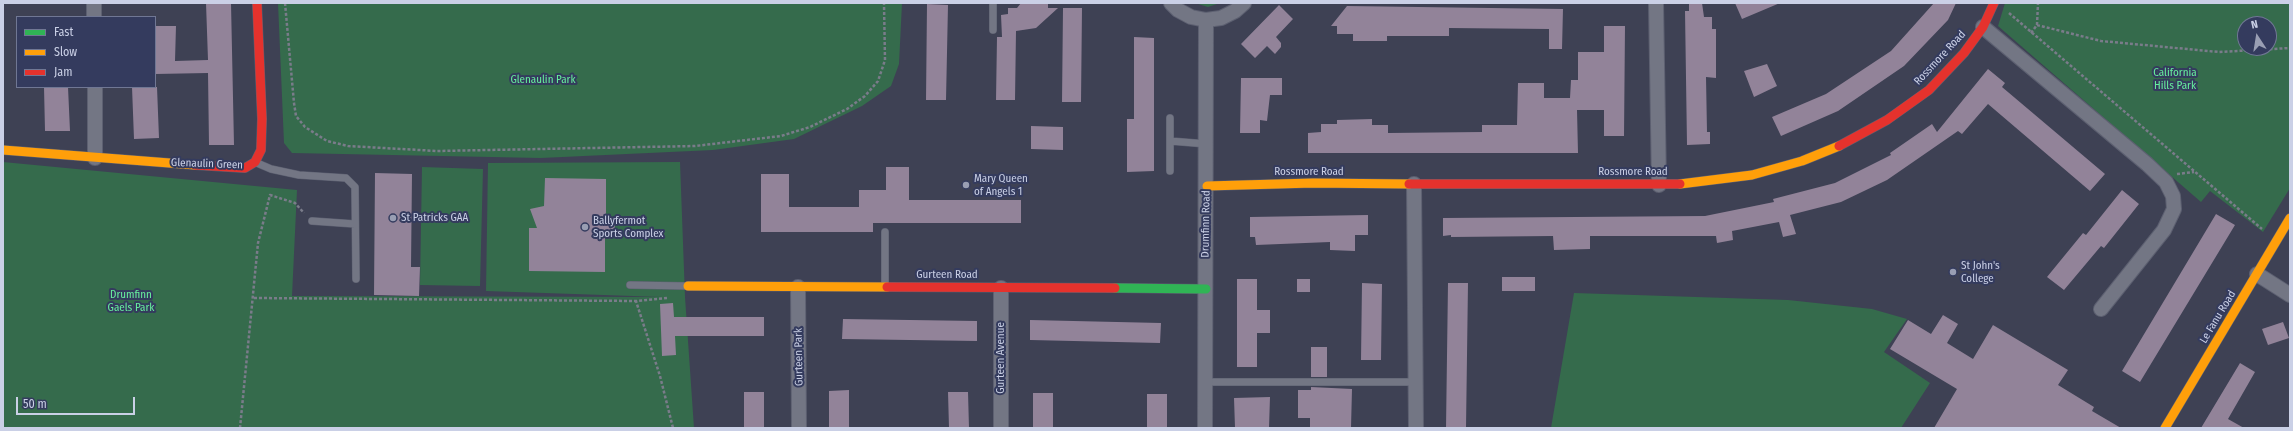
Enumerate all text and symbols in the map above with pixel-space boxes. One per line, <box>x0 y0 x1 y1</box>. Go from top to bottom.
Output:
legend <box>16 16 156 88</box>
north arrow <box>2237 16 2277 56</box>
text: N <box>2250 18 2259 32</box>
text: Fast <box>54 25 73 39</box>
street label: Rossmore Road <box>1911 28 1969 88</box>
text: Slow <box>54 45 77 59</box>
text: Jam <box>54 65 72 79</box>
park label: California Hills Park <box>2153 66 2197 92</box>
park label: Glenaulin Park <box>510 73 576 87</box>
street label: Glenaulin Green <box>171 156 243 172</box>
street label: Rossmore Road <box>1274 165 1344 179</box>
street label: Rossmore Road <box>1598 165 1668 179</box>
place label: Mary Queen of Angels 1 <box>974 172 1028 198</box>
marker: Mary Queen of Angels 1 <box>961 180 971 190</box>
street label: Drumfinn Road <box>1199 190 1213 258</box>
place label: St Patricks GAA <box>401 211 468 225</box>
marker: St Patricks GAA <box>388 213 398 223</box>
place label: Ballyfermot Sports Complex <box>593 214 663 240</box>
marker: Ballyfermot Sports Complex <box>580 222 590 232</box>
place label: St John's College <box>1961 259 2000 285</box>
marker: St John's College <box>1948 267 1958 277</box>
street label: Gurteen Road <box>916 268 978 282</box>
park label: Drumfinn Gaels Park <box>108 288 154 314</box>
street label: Le Fanu Road <box>2197 288 2239 346</box>
street label: Gurteen Avenue <box>994 322 1008 394</box>
street label: Gurteen Park <box>792 328 806 386</box>
scale bar <box>18 389 137 415</box>
text: 50 m <box>23 397 47 411</box>

